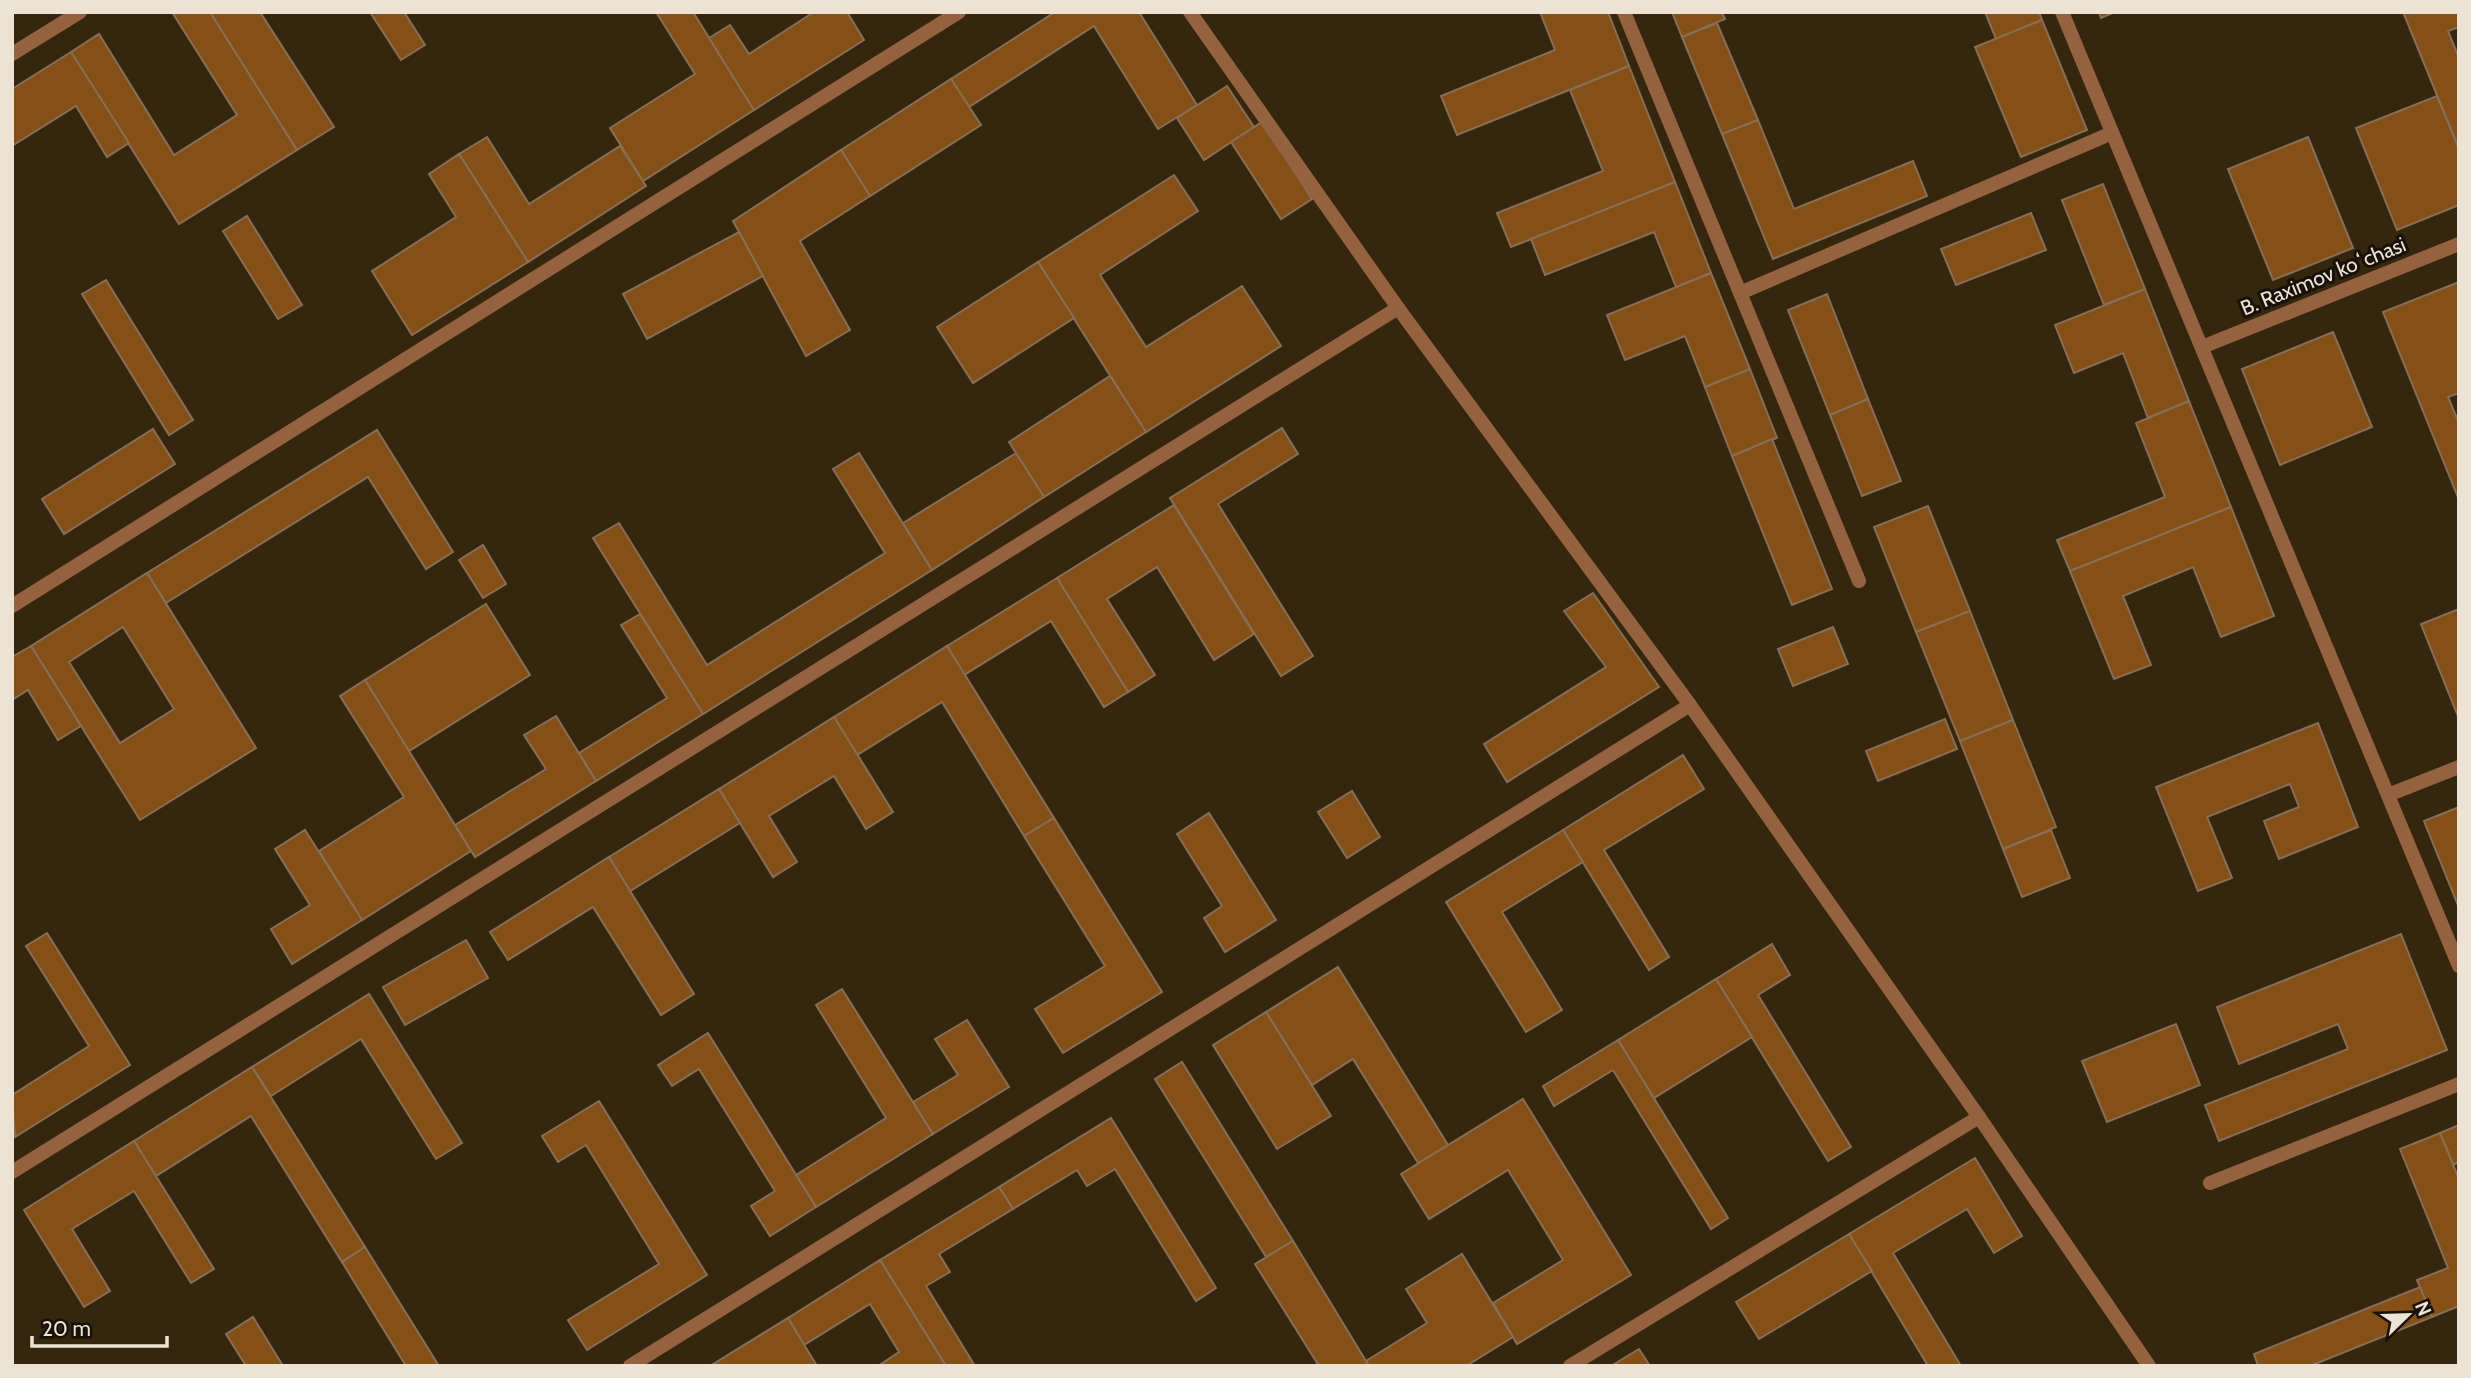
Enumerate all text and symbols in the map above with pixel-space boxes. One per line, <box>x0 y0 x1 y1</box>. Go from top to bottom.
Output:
street label: B. Raximov koʻchasi <box>2237 231 2409 321</box>
north arrow <box>2373 1280 2443 1350</box>
text: N <box>2410 1298 2436 1319</box>
scale bar <box>32 1304 166 1348</box>
text: 20 m <box>42 1316 91 1341</box>

